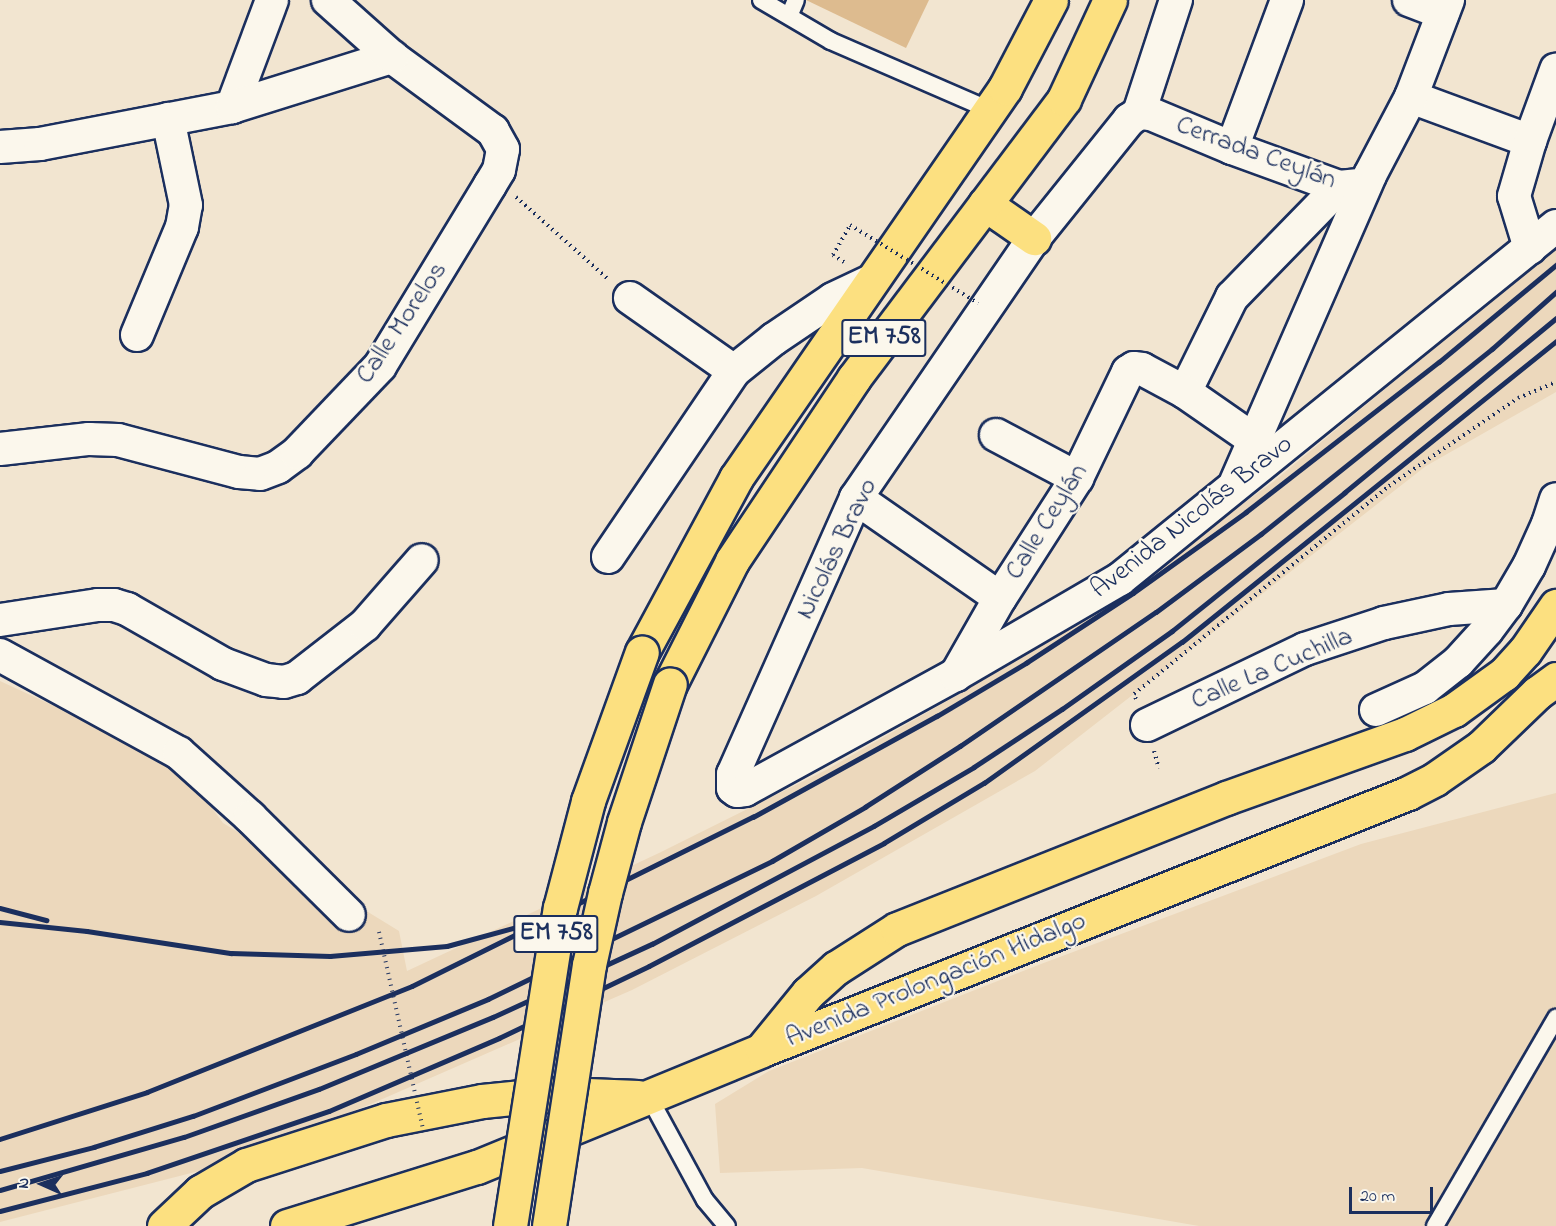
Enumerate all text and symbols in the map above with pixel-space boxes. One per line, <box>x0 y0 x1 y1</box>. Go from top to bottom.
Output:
street label: Cerrada Ceylán <box>1171 109 1341 197</box>
street label: Calle Morelos <box>349 256 455 390</box>
road number: EM 758 <box>840 315 928 361</box>
street label: Avenida Nicolás Bravo <box>1085 428 1299 606</box>
street label: Calle Ceylán <box>999 458 1095 586</box>
street label: Nicolás Bravo <box>789 473 885 625</box>
street label: Calle La Cuchilla <box>1186 620 1358 718</box>
street label: Avenida Prolongación Hidalgo <box>781 905 1091 1055</box>
road number: EM 758 <box>512 911 600 957</box>
north arrow <box>12 1154 72 1214</box>
scale bar <box>1352 1175 1436 1213</box>
text: N <box>12 1177 36 1189</box>
text: 20 m <box>1360 1184 1395 1210</box>

